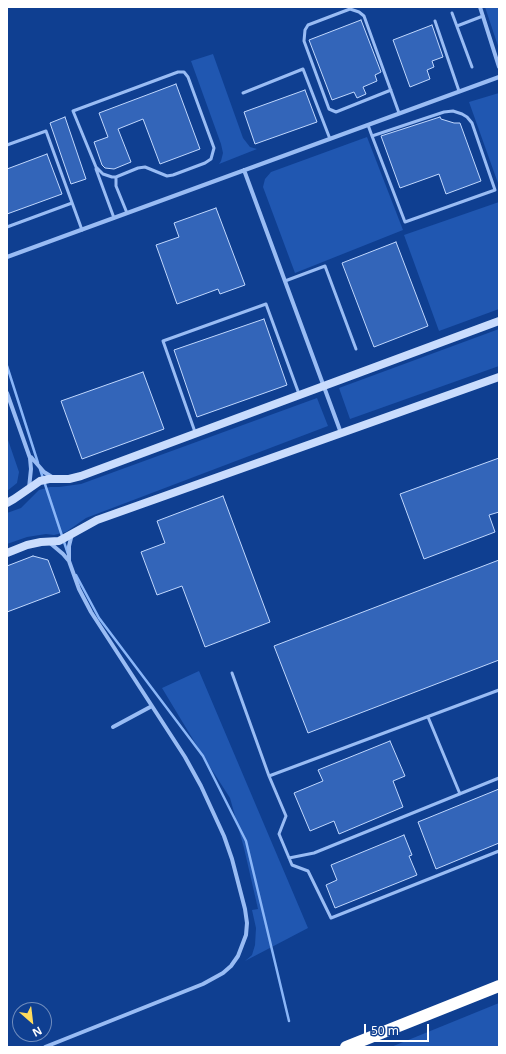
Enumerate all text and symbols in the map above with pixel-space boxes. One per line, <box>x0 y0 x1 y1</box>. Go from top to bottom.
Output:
north arrow <box>12 1002 52 1042</box>
scale bar <box>366 1016 431 1042</box>
text: 50 m <box>371 1022 399 1039</box>
text: N <box>30 1023 45 1041</box>

